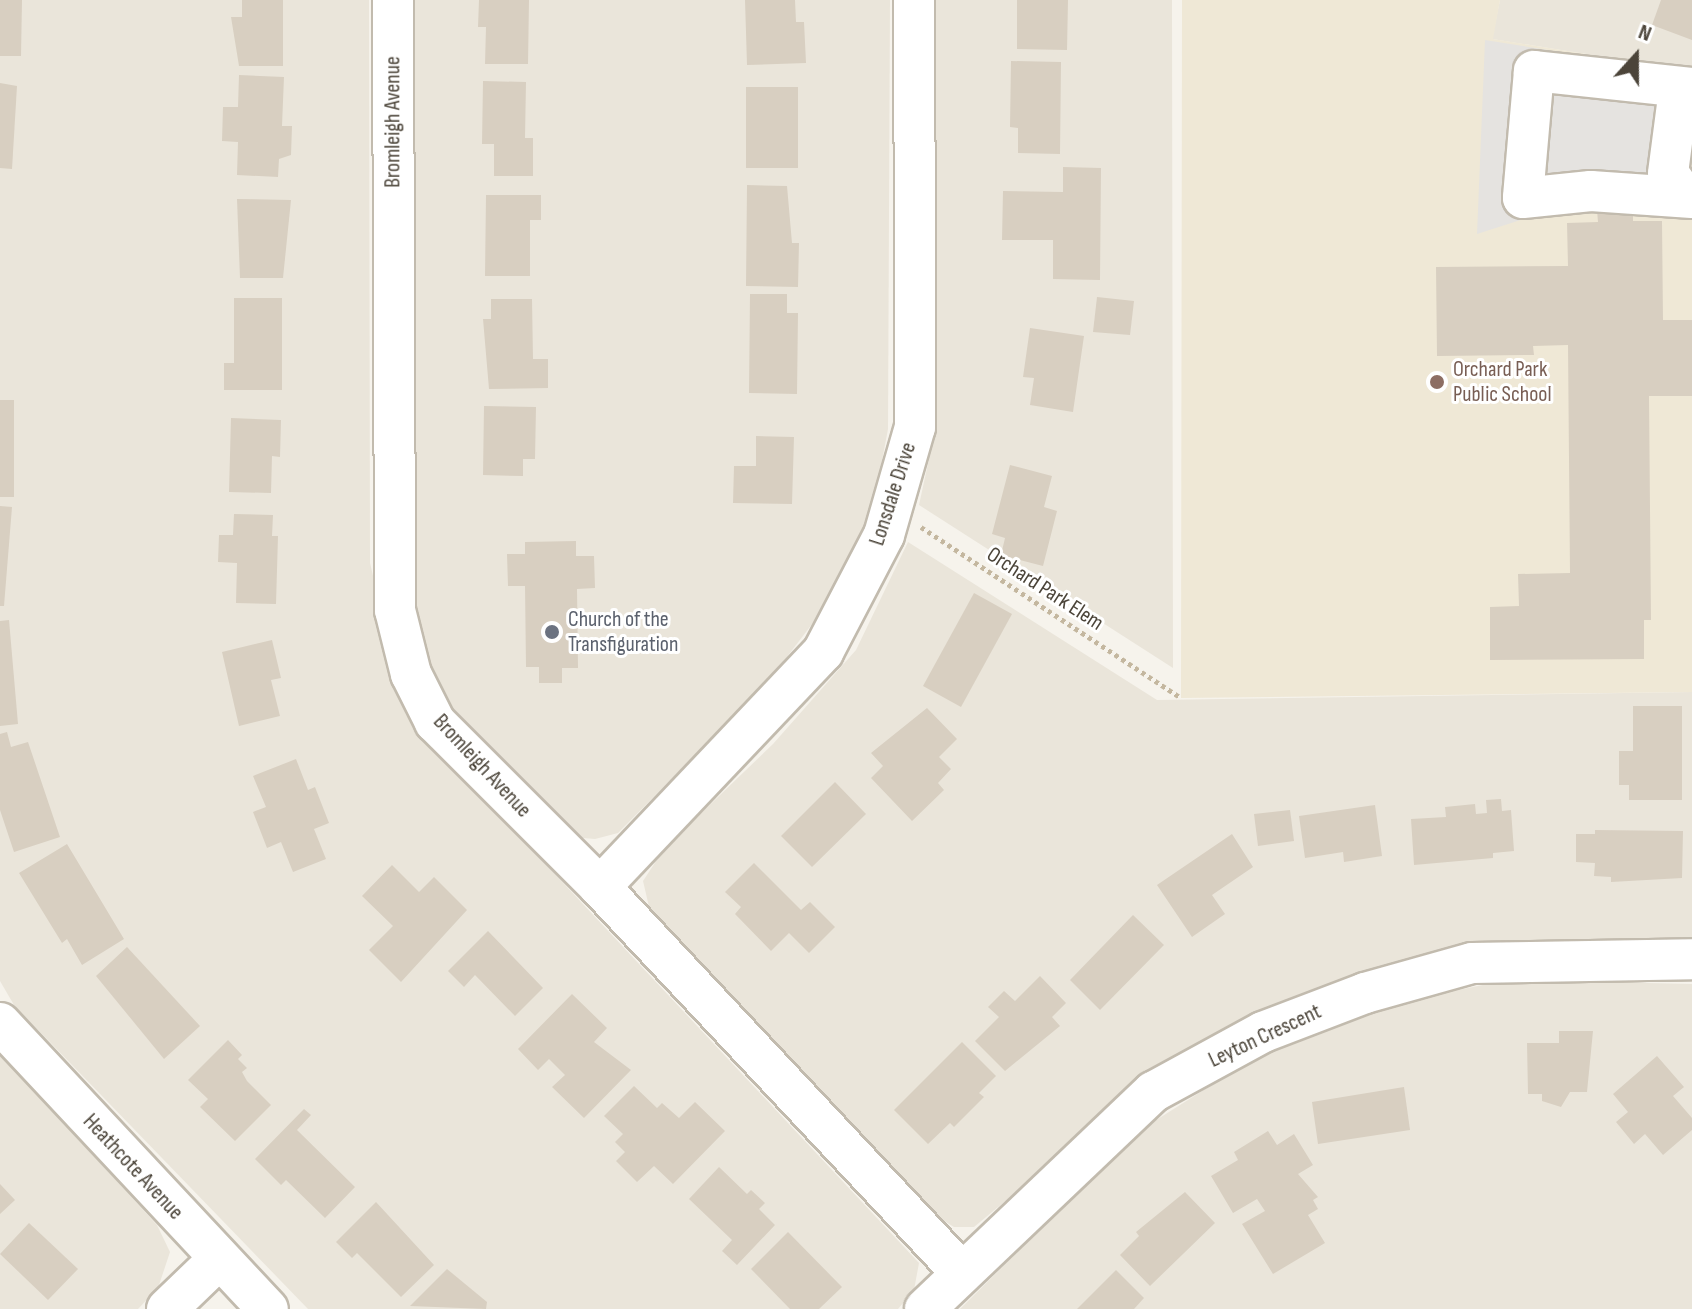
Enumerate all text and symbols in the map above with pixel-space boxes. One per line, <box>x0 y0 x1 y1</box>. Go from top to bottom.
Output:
north arrow <box>1596 16 1676 96</box>
text: N <box>1634 18 1655 48</box>
street label: Bromleigh Avenue <box>380 56 406 188</box>
place label: Orchard Park Public School <box>1453 356 1552 408</box>
marker: Orchard Park Public School <box>1428 373 1446 391</box>
street label: Lonsdale Drive <box>864 439 922 549</box>
street label: Orchard Park Elem <box>982 541 1108 637</box>
place label: Church of the Transfiguration <box>568 606 678 658</box>
marker: Church of the Transfiguration <box>543 623 561 641</box>
street label: Bromleigh Avenue <box>427 709 537 823</box>
street label: Leyton Crescent <box>1205 998 1325 1074</box>
street label: Heathcote Avenue <box>77 1109 189 1225</box>

